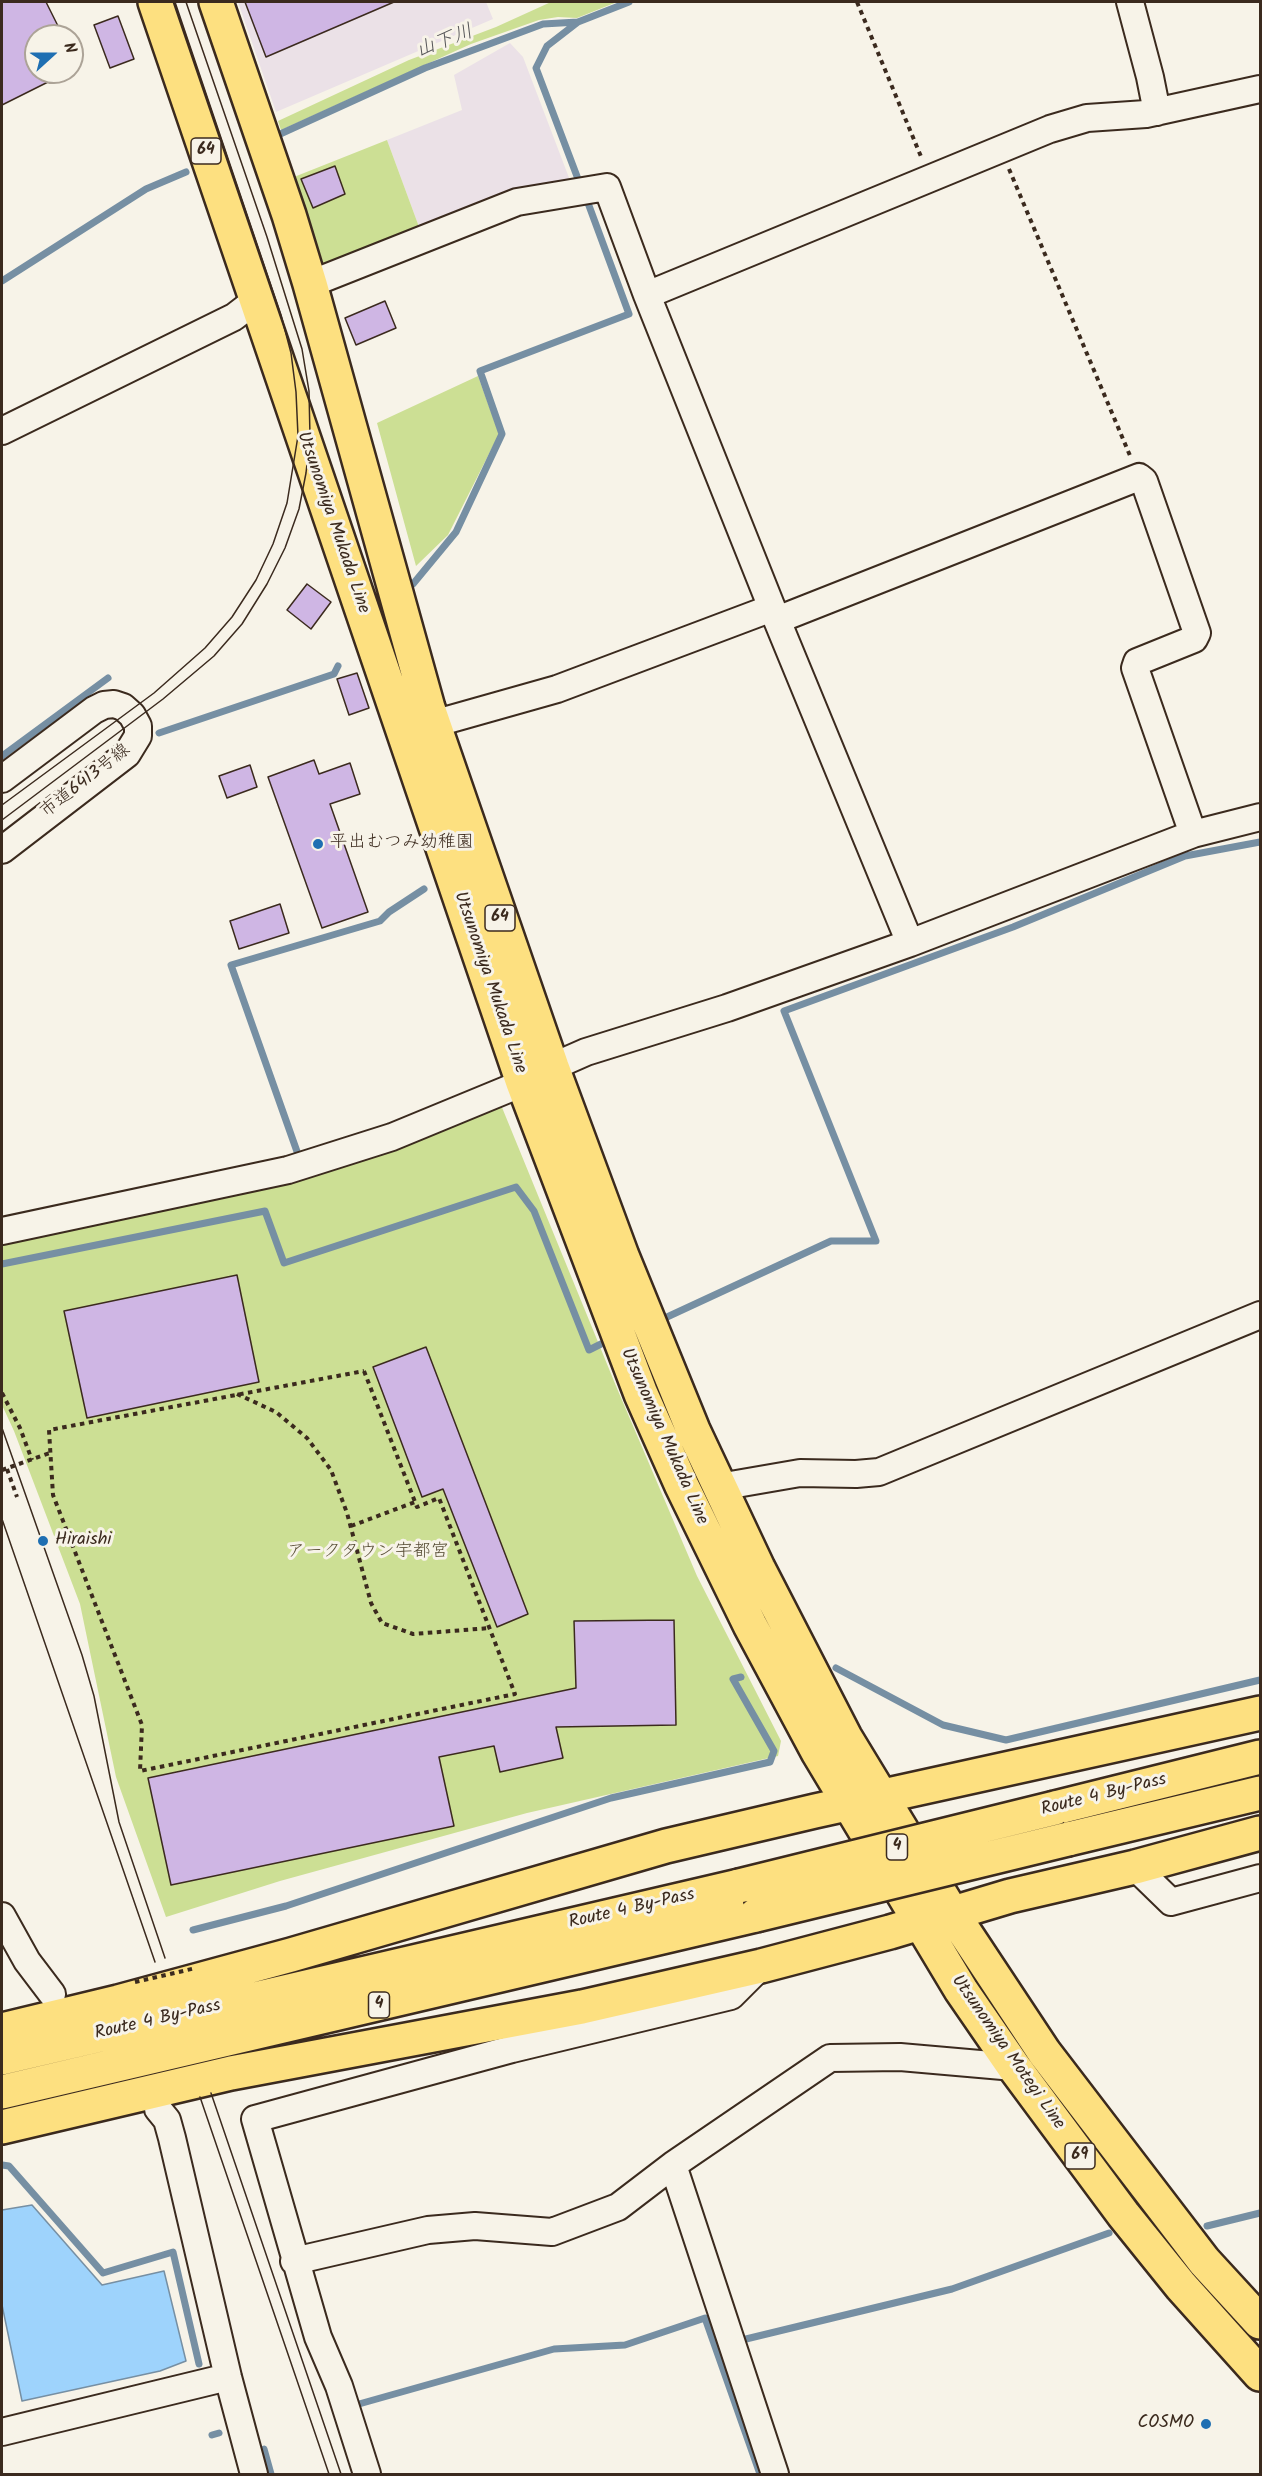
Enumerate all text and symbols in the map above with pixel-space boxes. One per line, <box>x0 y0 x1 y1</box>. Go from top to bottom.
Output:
water label: 山下川 <box>413 21 477 65</box>
north arrow <box>24 24 84 84</box>
text: N <box>56 39 83 57</box>
road number: 64 <box>191 138 221 164</box>
street label: Utsunomiya Mukada Line <box>291 429 373 617</box>
street label: 市道6413号線 <box>37 740 135 824</box>
place label: 平出むつみ幼稚園 <box>330 833 474 855</box>
marker: 平出むつみ幼稚園 <box>311 837 325 851</box>
street label: Utsunomiya Mukada Line <box>448 889 530 1077</box>
road number: 64 <box>485 905 515 931</box>
street label: Utsunomiya Mukada Line <box>614 1345 712 1529</box>
place label: Hiraishi <box>55 1530 112 1552</box>
marker: Hiraishi <box>36 1534 50 1548</box>
park label: アークタウン宇都宮 <box>287 1542 449 1564</box>
street label: Route 4 By-Pass <box>1039 1770 1169 1822</box>
road number: 4 <box>886 1834 908 1860</box>
street label: Route 4 By-Pass <box>567 1885 697 1935</box>
street label: Utsunomiya Motegi Line <box>945 1972 1069 2134</box>
road number: 4 <box>368 1992 389 2018</box>
street label: Route 4 By-Pass <box>93 1996 223 2046</box>
road number: 69 <box>1065 2143 1095 2169</box>
place label: COSMO <box>1137 2413 1194 2435</box>
marker: COSMO <box>1199 2417 1213 2431</box>

